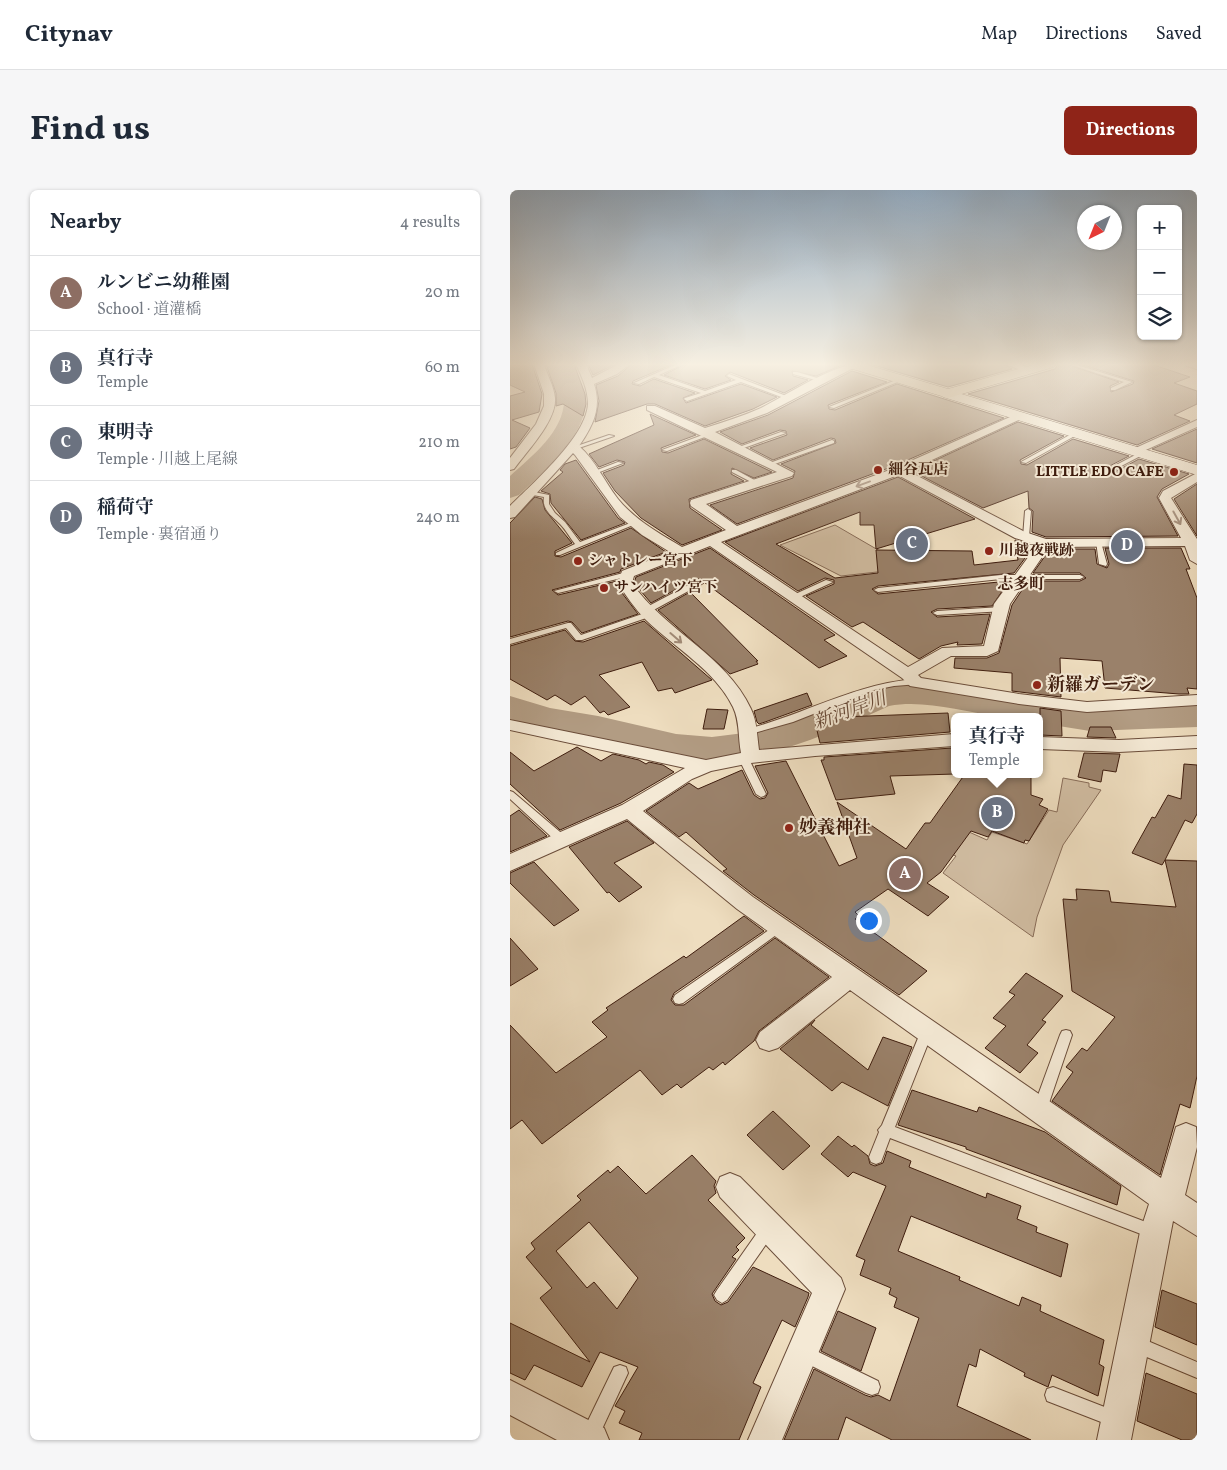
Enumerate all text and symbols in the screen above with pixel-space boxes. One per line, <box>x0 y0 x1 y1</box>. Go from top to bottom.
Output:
text: Citynav <box>25 18 113 52</box>
text: Map <box>981 22 1017 47</box>
text: Directions <box>1045 22 1128 47</box>
text: Saved <box>1156 22 1202 47</box>
text: Find us <box>30 106 150 154</box>
button: Directions <box>1064 106 1197 155</box>
north arrow <box>1077 205 1122 250</box>
map controls <box>1137 205 1182 340</box>
button: + <box>1137 205 1182 250</box>
text: Nearby <box>50 208 121 237</box>
text: 4 results <box>400 212 460 234</box>
button: − <box>1137 250 1182 295</box>
text: ルンビニ幼稚園 <box>97 270 230 296</box>
text: A <box>60 282 72 304</box>
text: 20 m <box>425 282 460 304</box>
button: layers <box>1137 295 1182 340</box>
text: School · 道灌橋 <box>97 299 201 321</box>
text: 真行寺 <box>97 346 154 372</box>
text: B <box>61 357 71 379</box>
text: 60 m <box>425 357 460 379</box>
text: Temple <box>97 372 148 394</box>
text: 東明寺 <box>97 420 154 446</box>
text: C <box>61 432 71 454</box>
text: 210 m <box>418 432 460 454</box>
text: Temple · 川越上尾線 <box>97 449 238 471</box>
place label: 細谷瓦店 <box>888 460 948 481</box>
place label: LITTLE EDO CAFE <box>1036 462 1164 483</box>
marker: 細谷瓦店 <box>872 464 884 476</box>
marker: LITTLE EDO CAFE <box>1168 466 1180 478</box>
one-way arrow <box>855 480 871 489</box>
text: 稲荷守 <box>97 495 154 521</box>
text: D <box>60 507 72 529</box>
text: 240 m <box>416 507 460 529</box>
one-way arrow <box>1172 511 1182 526</box>
text: Temple · 裏宿通り <box>97 524 222 546</box>
pin: C <box>896 525 928 563</box>
pin: D <box>1111 527 1143 565</box>
place label: 川越夜戦跡 <box>999 541 1074 562</box>
marker: 川越夜戦跡 <box>983 545 995 557</box>
place label: シャトレー宮下 <box>588 551 693 572</box>
marker: シャトレー宮下 <box>572 555 584 567</box>
district label: 志多町 <box>997 574 1045 596</box>
place label: サンハイツ宮下 <box>614 578 717 599</box>
marker: サンハイツ宮下 <box>598 582 610 594</box>
one-way arrow <box>669 632 682 644</box>
place label: 新羅ガーデン <box>1047 673 1155 698</box>
marker: 新羅ガーデン <box>1031 679 1043 691</box>
water label: 新河岸川 <box>810 685 892 736</box>
popup <box>951 713 1043 778</box>
text: 真行寺 <box>968 724 1026 750</box>
text: Temple <box>968 750 1020 772</box>
pin: B <box>981 794 1013 832</box>
place label: 妙義神社 <box>799 816 871 841</box>
marker: 妙義神社 <box>783 822 795 834</box>
pin: A <box>889 855 921 893</box>
your location <box>856 908 882 934</box>

